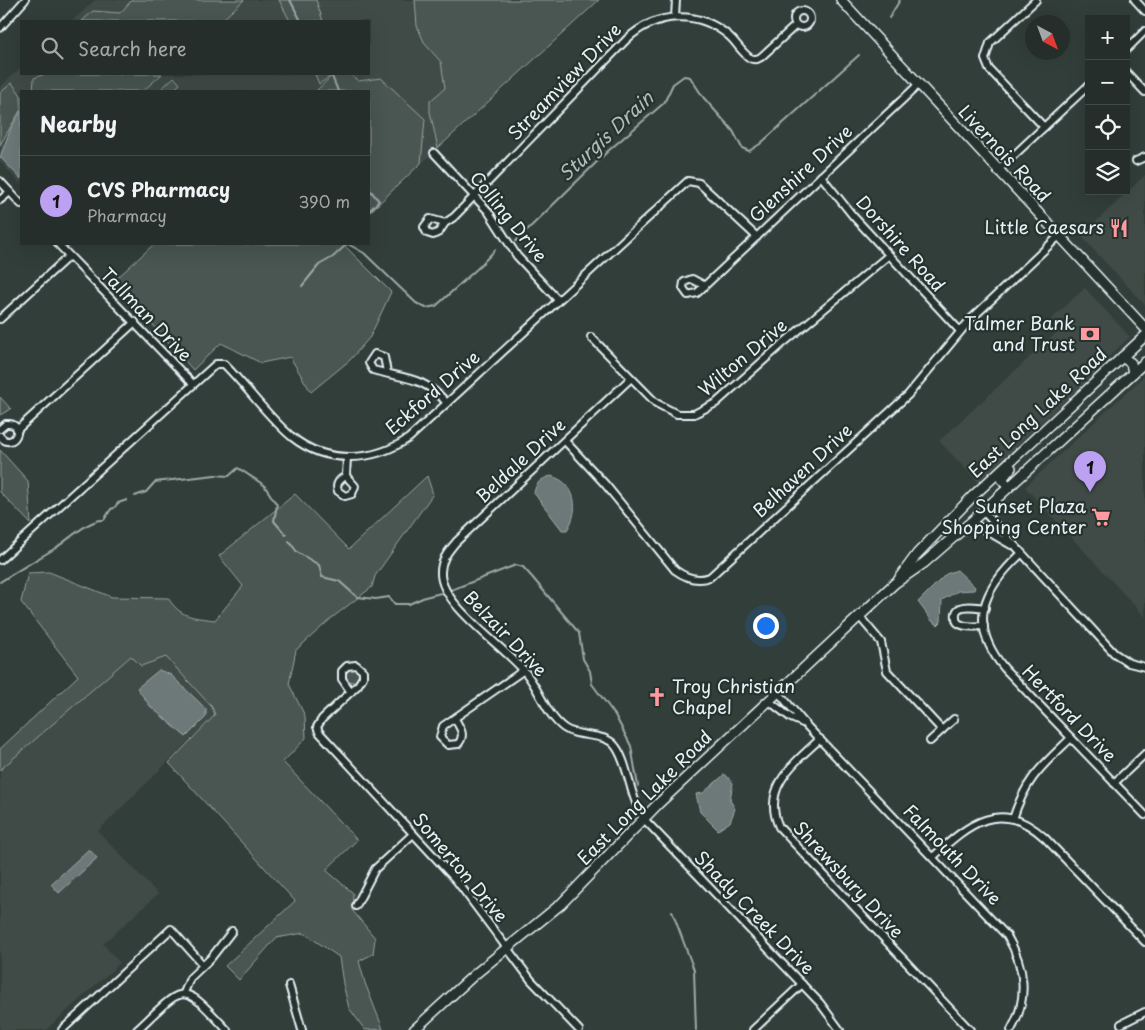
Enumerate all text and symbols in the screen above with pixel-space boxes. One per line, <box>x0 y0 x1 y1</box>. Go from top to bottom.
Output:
north arrow <box>1025 15 1070 60</box>
map controls <box>1085 15 1130 195</box>
button: + <box>1085 15 1130 60</box>
street label: Streamview Drive <box>501 16 627 146</box>
search box <box>20 20 370 75</box>
icon: search <box>38 34 66 62</box>
text: Search here <box>78 34 187 62</box>
button: − <box>1085 60 1130 105</box>
water label: Sturgis Drain <box>552 83 660 187</box>
street label: Livernois Road <box>953 98 1057 208</box>
button: locate <box>1085 105 1130 150</box>
text: Nearby <box>40 107 117 139</box>
street label: Glenshire Drive <box>742 118 858 228</box>
button: layers <box>1085 150 1130 195</box>
street label: Colling Drive <box>464 165 554 267</box>
text: CVS Pharmacy <box>87 175 230 203</box>
text: 1 <box>52 189 60 213</box>
text: 390 m <box>299 189 350 213</box>
street label: Dorshire Road <box>850 189 952 297</box>
text: Pharmacy <box>87 203 167 227</box>
place label: Little Caesars <box>984 213 1104 240</box>
restaurant icon: Little Caesars <box>1108 217 1130 239</box>
street label: Tallman Drive <box>95 261 199 367</box>
place label: Talmer Bank and Trust <box>964 309 1075 357</box>
street label: Wilton Drive <box>692 312 792 402</box>
bank icon: Talmer Bank and Trust <box>1079 323 1101 345</box>
street label: East Long Lake Road <box>962 340 1112 483</box>
street label: Eckford Drive <box>379 343 485 441</box>
street label: Beldale Drive <box>469 411 571 509</box>
street label: Belhaven Drive <box>746 417 858 523</box>
pin: 1 <box>1074 451 1106 492</box>
place label: Sunset Plaza Shopping Center <box>941 492 1087 540</box>
supermarket icon: Sunset Plaza Shopping Center <box>1090 506 1112 528</box>
street label: Belzair Drive <box>458 584 554 682</box>
your location <box>753 613 779 639</box>
street label: Hertford Drive <box>1017 658 1124 768</box>
place label: Troy Christian Chapel <box>672 672 795 720</box>
church icon: Troy Christian Chapel <box>646 686 668 708</box>
street label: East Long Lake Road <box>570 723 717 870</box>
street label: Falmouth Drive <box>898 797 1008 911</box>
street label: Somerton Drive <box>407 806 515 928</box>
street label: Shrewsbury Drive <box>788 814 911 944</box>
street label: Shady Creek Drive <box>689 844 821 980</box>

